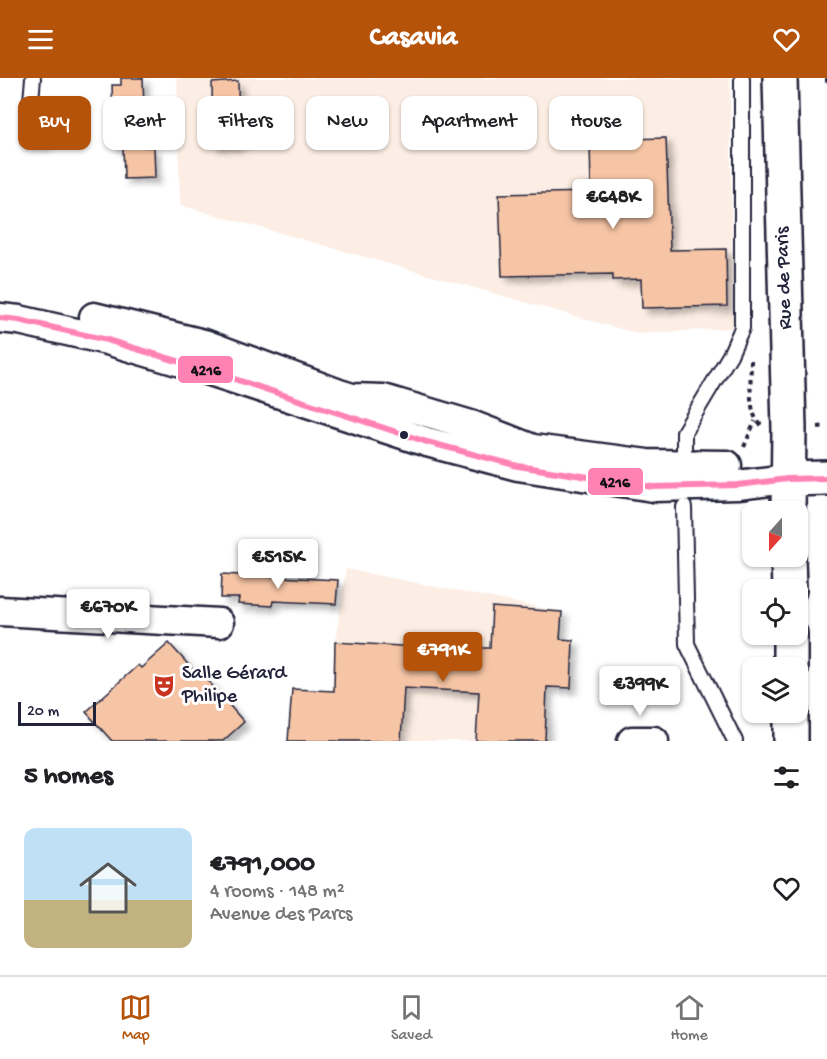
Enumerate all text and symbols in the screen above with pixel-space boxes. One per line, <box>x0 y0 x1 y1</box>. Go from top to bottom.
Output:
icon: menu <box>24 23 57 56</box>
text: Casavia <box>370 23 457 55</box>
icon: heart <box>770 23 803 56</box>
chip: Buy <box>18 96 91 150</box>
chip: Rent <box>103 96 185 150</box>
chip: Filters <box>197 96 294 150</box>
chip: New <box>306 96 389 150</box>
chip: Apartment <box>401 96 537 150</box>
chip: House <box>549 96 643 150</box>
pin: €648K <box>571 179 655 230</box>
text: €648K <box>586 187 640 210</box>
street label: Rue de Paris <box>772 226 798 330</box>
line badge: 4216 <box>177 355 234 384</box>
text: 4216 <box>190 363 222 382</box>
unlabelled marker <box>398 429 410 441</box>
line badge: 4216 <box>587 467 644 496</box>
text: 4216 <box>599 475 631 494</box>
north arrow <box>742 501 808 567</box>
map controls <box>742 501 808 723</box>
pin: €515K <box>236 539 320 590</box>
text: €515K <box>252 547 304 570</box>
button: locate <box>742 579 808 645</box>
pin: €670K <box>66 589 150 640</box>
text: €670K <box>81 597 135 620</box>
pin: €791K <box>401 632 485 683</box>
text: €791K <box>417 640 469 663</box>
button: layers <box>742 657 808 723</box>
place label: Salle Gérard Philipe <box>181 663 288 709</box>
pin: €399K <box>598 666 682 717</box>
theatre icon: Salle Gérard Philipe <box>151 673 177 699</box>
text: €399K <box>613 674 667 697</box>
scale bar <box>18 699 96 726</box>
text: 20 m <box>27 703 59 722</box>
icon: filters <box>770 761 803 794</box>
text: 5 homes <box>24 762 113 793</box>
text: €791,000 <box>210 850 315 881</box>
icon: home <box>72 852 144 924</box>
icon: heart <box>770 872 803 905</box>
text: 4 rooms · 148 m² <box>210 881 345 904</box>
text: Avenue des Parcs <box>210 904 352 927</box>
tab: Map <box>119 991 152 1046</box>
tab: Saved <box>391 991 432 1046</box>
tab: Home <box>671 991 708 1046</box>

